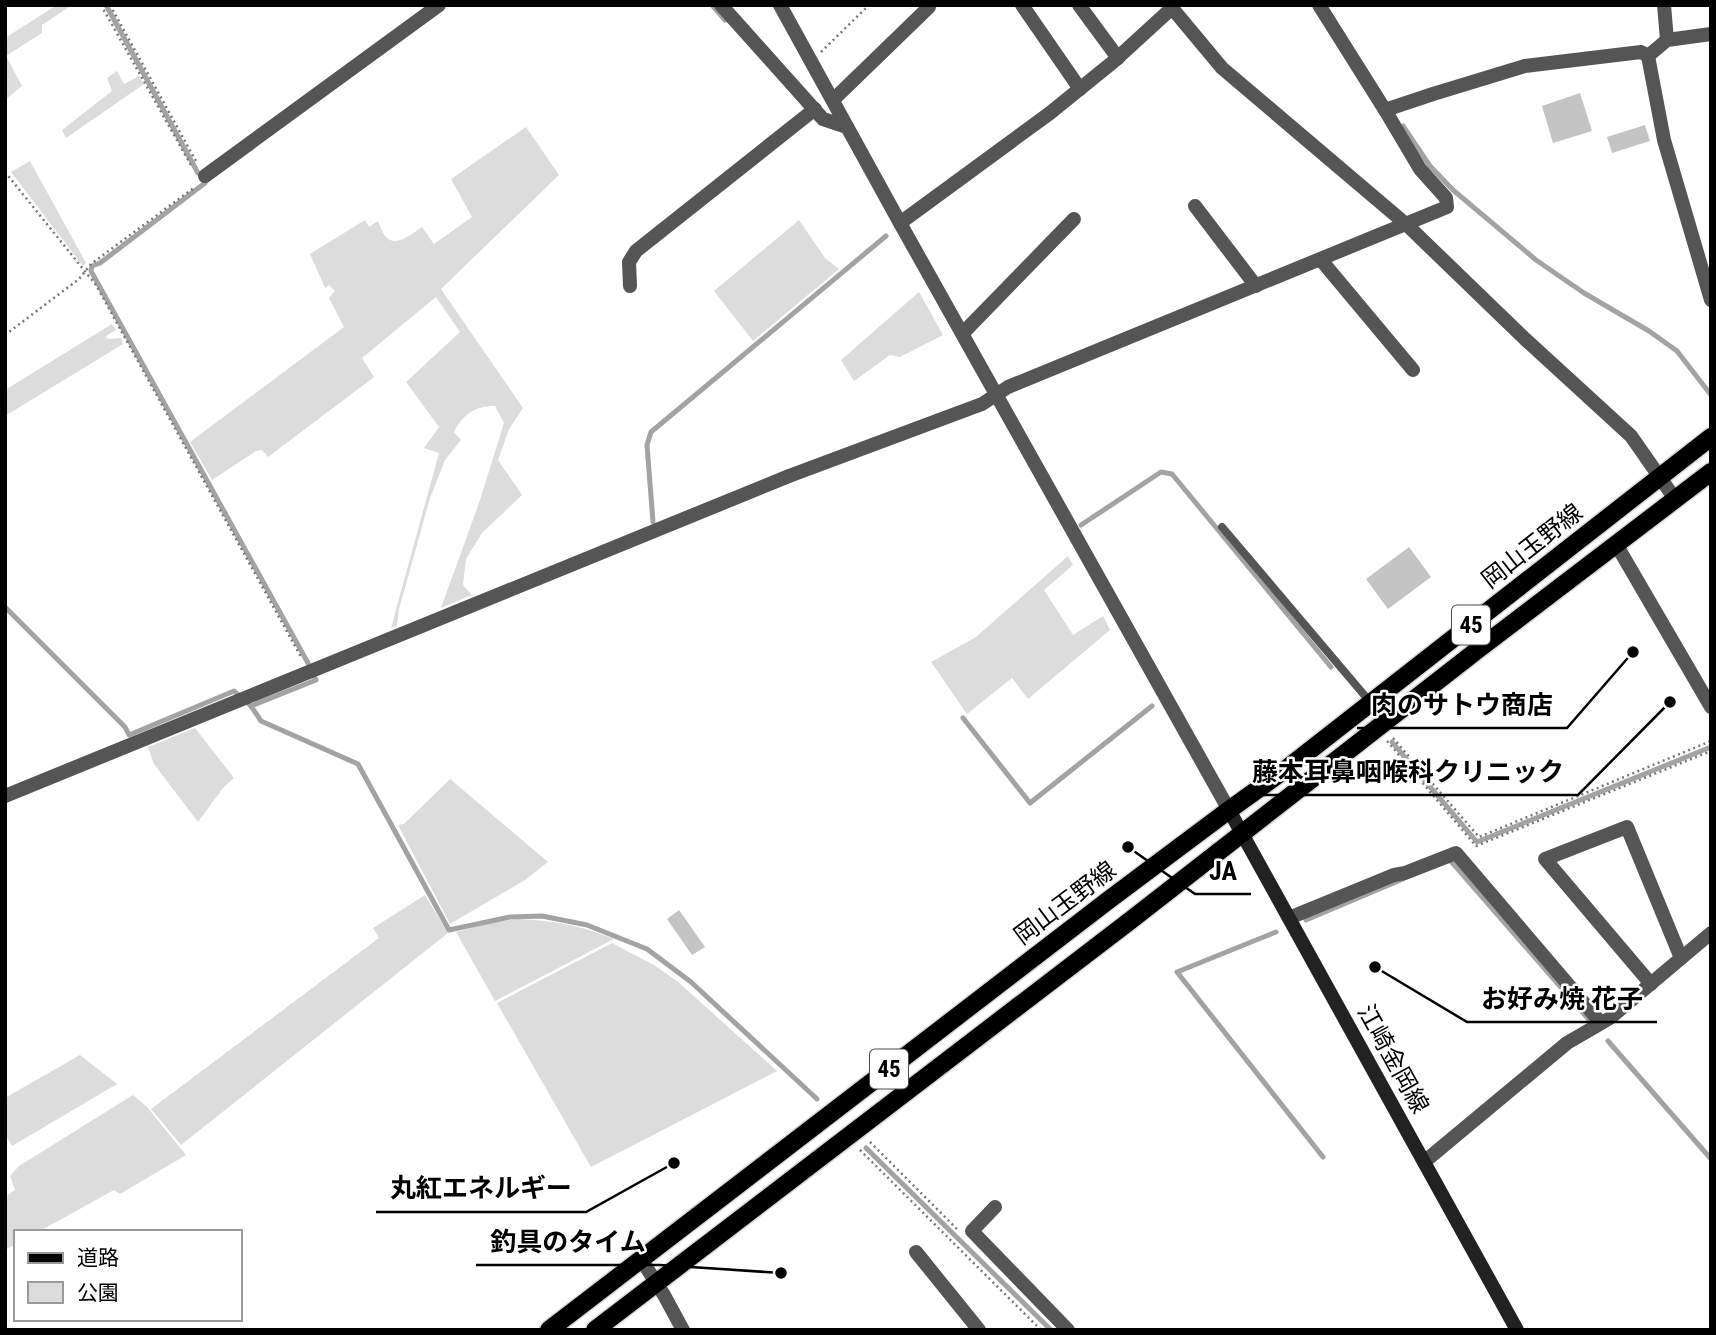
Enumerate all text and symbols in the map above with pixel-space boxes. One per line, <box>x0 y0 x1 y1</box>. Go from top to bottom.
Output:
street label: 岡山玉野線 <box>1476 498 1588 594</box>
road number: 45 <box>1452 606 1490 645</box>
callout: 肉のサトウ商店 <box>1357 681 1567 728</box>
text: 肉のサトウ商店 <box>1371 690 1553 720</box>
callout: 藤本耳鼻咽喉科クリニック <box>1238 748 1578 795</box>
text: 藤本耳鼻咽喉科クリニック <box>1252 757 1564 787</box>
callout: JA <box>1195 847 1251 894</box>
street label: 岡山玉野線 <box>1009 856 1121 950</box>
text: JA <box>1209 856 1237 886</box>
callout: お好み焼 花子 <box>1467 975 1657 1022</box>
text: お好み焼 花子 <box>1481 984 1643 1014</box>
street label: 江崎金岡線 <box>1352 1000 1434 1118</box>
road number: 45 <box>870 1050 908 1088</box>
callout: 丸紅エネルギー <box>376 1165 586 1212</box>
text: 丸紅エネルギー <box>390 1173 572 1203</box>
callout: 釣具のタイム <box>476 1218 660 1265</box>
text: 釣具のタイム <box>490 1227 646 1257</box>
legend <box>14 1230 242 1321</box>
text: 道路 <box>77 1246 119 1270</box>
text: 公園 <box>77 1281 119 1305</box>

